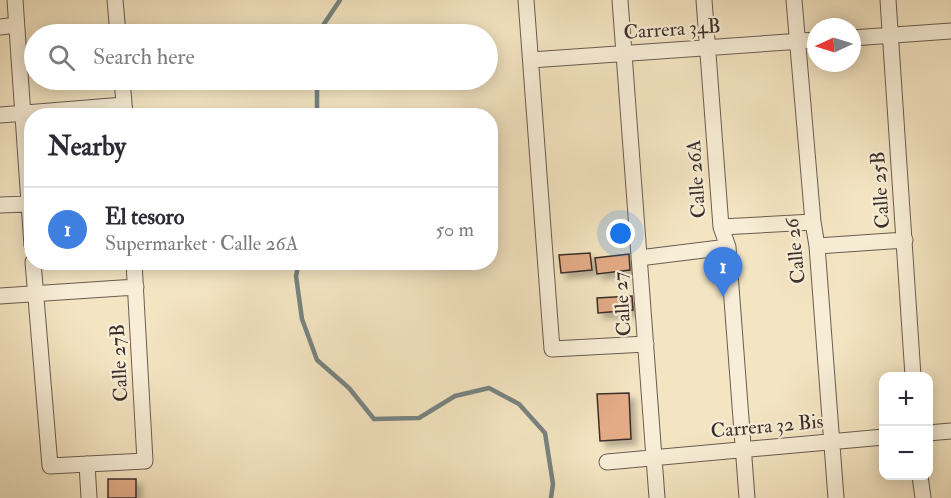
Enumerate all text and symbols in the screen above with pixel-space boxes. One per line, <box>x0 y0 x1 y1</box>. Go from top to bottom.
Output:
street label: Carrera 34B <box>623 13 721 45</box>
north arrow <box>807 18 861 72</box>
search box <box>24 24 498 90</box>
icon: search <box>45 41 78 74</box>
text: Search here <box>93 43 195 71</box>
text: Nearby <box>48 131 126 163</box>
street label: Calle 26A <box>681 139 711 219</box>
street label: Calle 25B <box>865 150 895 230</box>
text: El tesoro <box>105 203 184 231</box>
street label: Calle 26 <box>779 216 811 285</box>
text: 1 <box>64 217 71 242</box>
text: 50 m <box>435 217 474 242</box>
your location <box>606 219 635 248</box>
text: Supermarket · Calle 26A <box>105 231 298 256</box>
pin: 1 <box>704 248 742 297</box>
street label: Calle 27 <box>607 271 637 337</box>
street label: Calle 27B <box>104 323 134 403</box>
map controls <box>879 372 933 480</box>
button: + <box>879 372 933 426</box>
street label: Carrera 32 Bis <box>710 409 825 443</box>
button: − <box>879 426 933 480</box>

